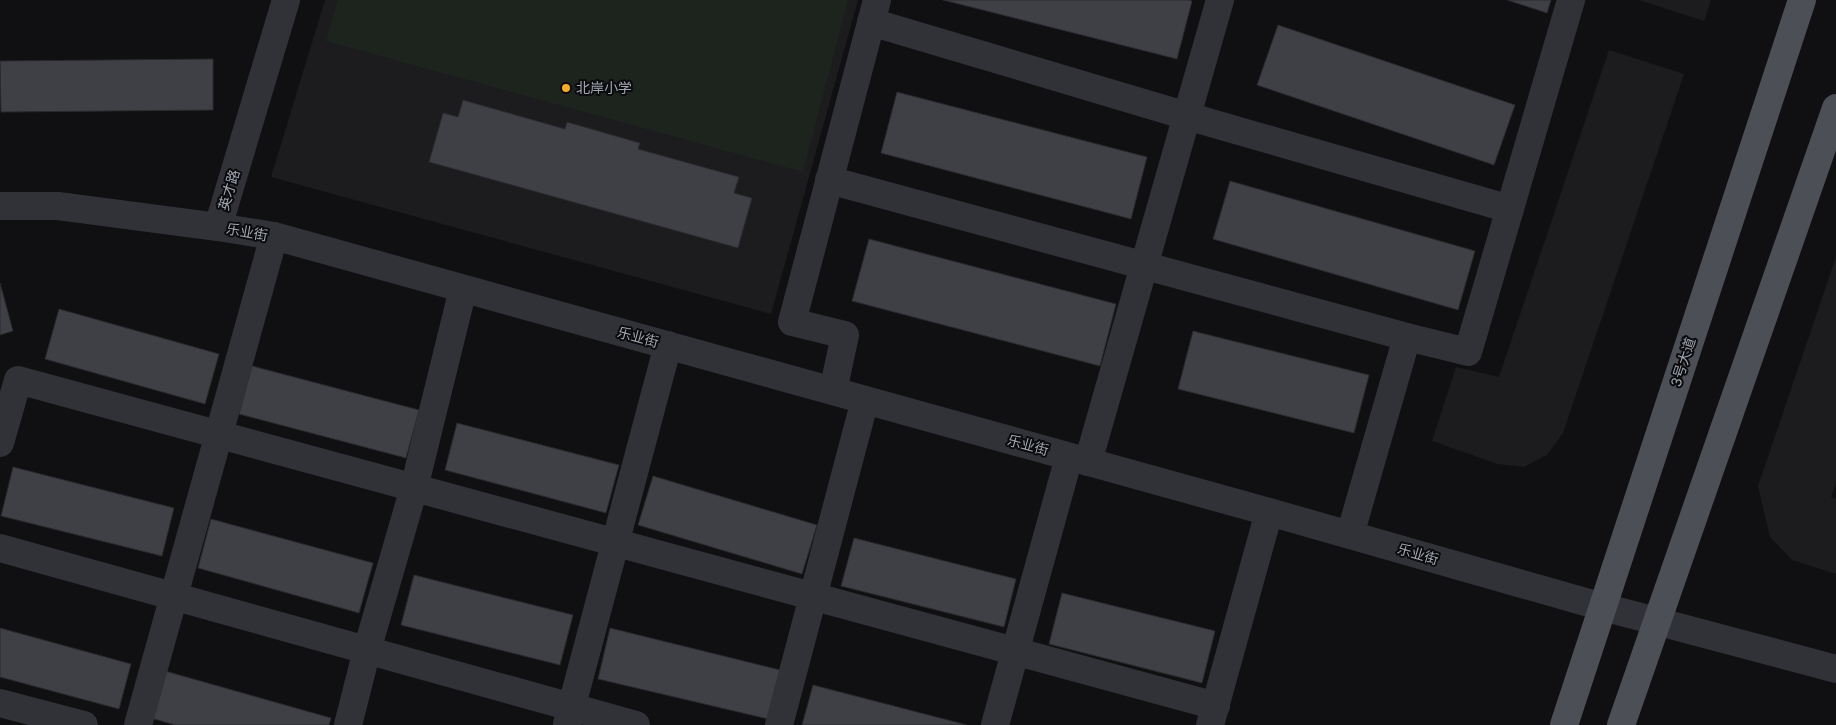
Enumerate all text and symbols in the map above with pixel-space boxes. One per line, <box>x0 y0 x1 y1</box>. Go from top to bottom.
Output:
place label: 北岸小学 <box>576 79 632 96</box>
marker: 北岸小学 <box>560 82 572 94</box>
street label: 英才路 <box>214 167 243 212</box>
street label: 乐业街 <box>225 219 269 244</box>
street label: 乐业街 <box>616 323 661 350</box>
street label: 3号大道 <box>1667 335 1698 389</box>
street label: 乐业街 <box>1006 431 1051 458</box>
street label: 乐业街 <box>1396 540 1441 567</box>

